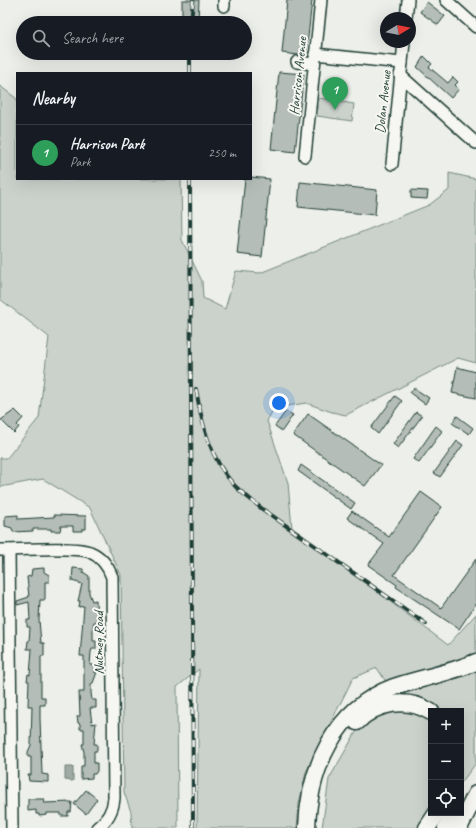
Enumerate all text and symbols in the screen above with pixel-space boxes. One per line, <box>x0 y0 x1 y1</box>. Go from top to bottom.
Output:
north arrow <box>380 12 416 48</box>
search box <box>16 16 252 60</box>
icon: search <box>30 27 52 49</box>
text: Search here <box>62 29 123 48</box>
street label: Harrison Avenue <box>285 35 311 116</box>
street label: Dolan Avenue <box>371 68 395 134</box>
pin: 1 <box>322 77 348 110</box>
text: Nearby <box>32 88 75 109</box>
text: Harrison Park <box>70 135 144 154</box>
text: 1 <box>42 145 48 161</box>
text: 250 m <box>208 145 236 161</box>
text: Park <box>70 154 91 170</box>
your location <box>269 393 289 413</box>
street label: Nutmeg Road <box>90 609 107 675</box>
map controls <box>428 708 464 816</box>
button: + <box>428 708 464 744</box>
button: − <box>428 744 464 780</box>
button: locate <box>428 780 464 816</box>

